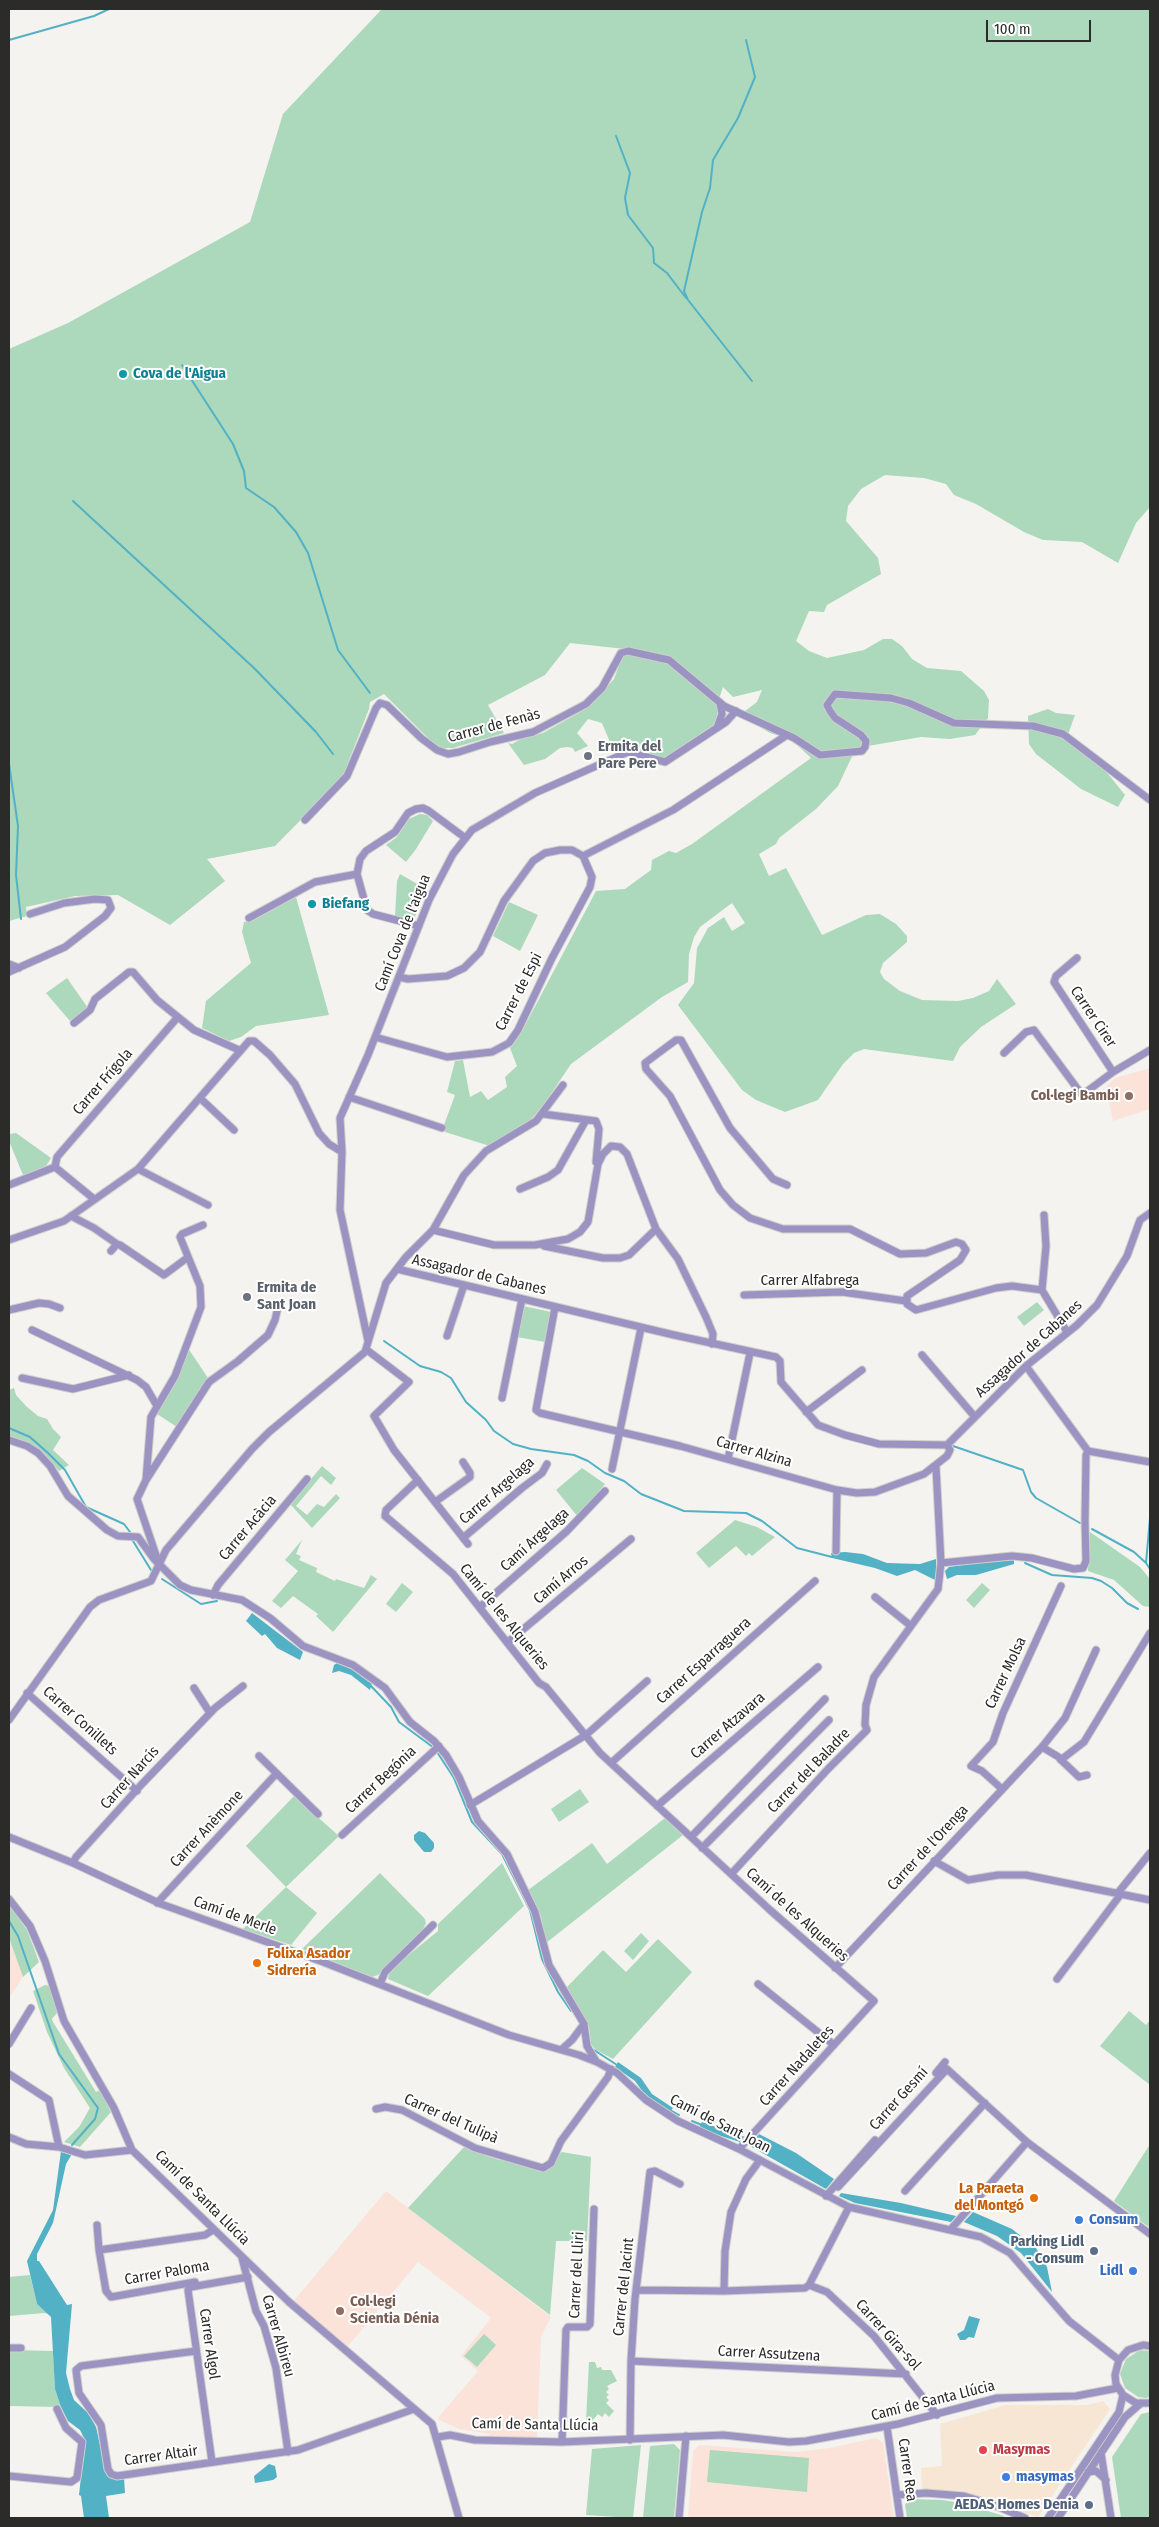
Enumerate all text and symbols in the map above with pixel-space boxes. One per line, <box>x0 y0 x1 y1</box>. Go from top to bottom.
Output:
scale bar <box>989 10 1094 42</box>
text: 100 m <box>994 20 1031 38</box>
place label: Cova de l'Aigua <box>133 365 226 383</box>
marker: Cova de l'Aigua <box>117 368 129 380</box>
street label: Carrer de Fenàs <box>446 705 542 747</box>
place label: Ermita del Pare Pere <box>598 738 661 773</box>
marker: Ermita del Pare Pere <box>582 750 594 762</box>
street label: Camí Cova de l'aigua <box>371 872 435 994</box>
place label: Biefang <box>322 895 369 913</box>
marker: Biefang <box>306 898 318 910</box>
street label: Carrer de Espi <box>492 950 546 1034</box>
street label: Carrer Cirer <box>1066 983 1120 1051</box>
street label: Carrer Frígola <box>69 1045 137 1119</box>
place label: Col·legi Bambi <box>1031 1087 1119 1105</box>
marker: Col·legi Bambi <box>1123 1090 1135 1102</box>
street label: Assagador de Cabanes <box>410 1251 548 1299</box>
street label: Carrer Alfabrega <box>761 1272 859 1290</box>
place label: Ermita de Sant Joan <box>257 1279 316 1314</box>
marker: Ermita de Sant Joan <box>241 1291 253 1303</box>
street label: Assagador de Cabanes <box>972 1296 1086 1402</box>
street label: Carrer Alzina <box>714 1433 794 1471</box>
street label: Carrer Argelaga <box>456 1454 538 1528</box>
street label: Carrer Acàcia <box>215 1492 281 1564</box>
street label: Camí Argelaga <box>497 1505 573 1575</box>
street label: Camí Arros <box>530 1552 592 1608</box>
street label: Camí de les Alqueries <box>456 1560 552 1674</box>
street label: Carrer Esparraguera <box>653 1614 755 1708</box>
street label: Carrer Molsa <box>982 1634 1030 1712</box>
street label: Carrer Conillets <box>39 1683 121 1759</box>
street label: Carrer Atzavara <box>687 1689 769 1763</box>
street label: Carrer del Baladre <box>764 1725 854 1817</box>
street label: Carrer Narcís <box>97 1743 163 1813</box>
street label: Carrer Begónia <box>342 1743 420 1817</box>
street label: Carrer Anèmone <box>167 1787 247 1871</box>
street label: Carrer de l'Orenga <box>884 1801 972 1895</box>
street label: Camí de les Alqueries <box>742 1864 852 1966</box>
street label: Camí de Merle <box>191 1893 279 1939</box>
place label: Folixa Asador Sidrería <box>267 1945 350 1980</box>
marker: Folixa Asador Sidrería <box>251 1957 263 1969</box>
street label: Carrer Nadaletes <box>756 2022 838 2110</box>
street label: Carrer Gesmí <box>866 2064 932 2134</box>
street label: Carrer del Tulipà <box>401 2090 501 2148</box>
street label: Camí de Sant Joan <box>667 2091 773 2157</box>
street label: Camí de Santa Llúcia <box>151 2147 253 2249</box>
place label: La Paraeta del Montgó <box>954 2180 1024 2215</box>
marker: La Paraeta del Montgó <box>1028 2192 1040 2204</box>
place label: Consum <box>1089 2211 1138 2229</box>
marker: Consum <box>1073 2214 1085 2226</box>
street label: Carrer del Lliri <box>566 2231 588 2319</box>
place label: Parking Lidl - Consum <box>1011 2233 1084 2268</box>
street label: Carrer del Jacint <box>610 2237 638 2337</box>
marker: Parking Lidl - Consum <box>1088 2245 1100 2257</box>
street label: Carrer Paloma <box>123 2257 211 2289</box>
place label: Lidl <box>1100 2262 1123 2280</box>
marker: Lidl <box>1127 2265 1139 2277</box>
street label: Carrer Albireu <box>258 2293 298 2379</box>
place label: Col·legi Scientia Dénia <box>350 2293 439 2328</box>
street label: Carrer Gira-sol <box>851 2296 925 2374</box>
marker: Col·legi Scientia Dénia <box>334 2305 346 2317</box>
street label: Carrer Algol <box>195 2307 223 2381</box>
street label: Carrer Assutzena <box>717 2342 821 2366</box>
street label: Camí de Santa Llúcia <box>869 2377 997 2425</box>
street label: Camí de Santa Llúcia <box>471 2415 599 2435</box>
street label: Carrer Rea <box>894 2437 920 2503</box>
place label: Masymas <box>993 2441 1050 2459</box>
street label: Carrer Altair <box>123 2442 199 2470</box>
marker: Masymas <box>977 2444 989 2456</box>
place label: masymas <box>1016 2468 1074 2486</box>
marker: masymas <box>1000 2471 1012 2483</box>
place label: AEDAS Homes Denia <box>954 2496 1079 2514</box>
marker: AEDAS Homes Denia <box>1083 2499 1095 2511</box>

